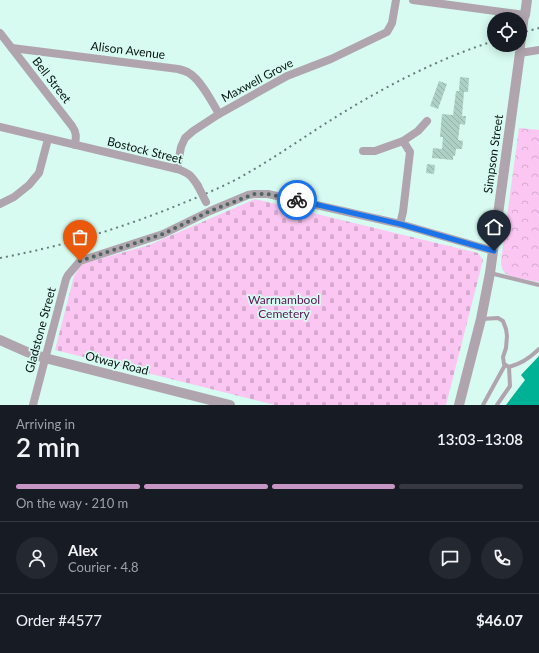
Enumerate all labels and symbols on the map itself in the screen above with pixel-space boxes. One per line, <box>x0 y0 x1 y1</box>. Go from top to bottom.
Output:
street label: Alison Avenue <box>90 38 166 62</box>
street label: Bell Street <box>29 54 75 107</box>
street label: Maxwell Grove <box>219 55 295 105</box>
street label: Simpson Street <box>480 113 506 194</box>
street label: Bostock Street <box>106 133 185 167</box>
courier <box>277 180 317 220</box>
pin <box>477 210 511 251</box>
pin <box>63 220 97 261</box>
street label: Gladstone Street <box>21 285 59 375</box>
park label: Warrnambool Cemetery <box>248 292 320 321</box>
street label: Otway Road <box>84 348 150 378</box>

